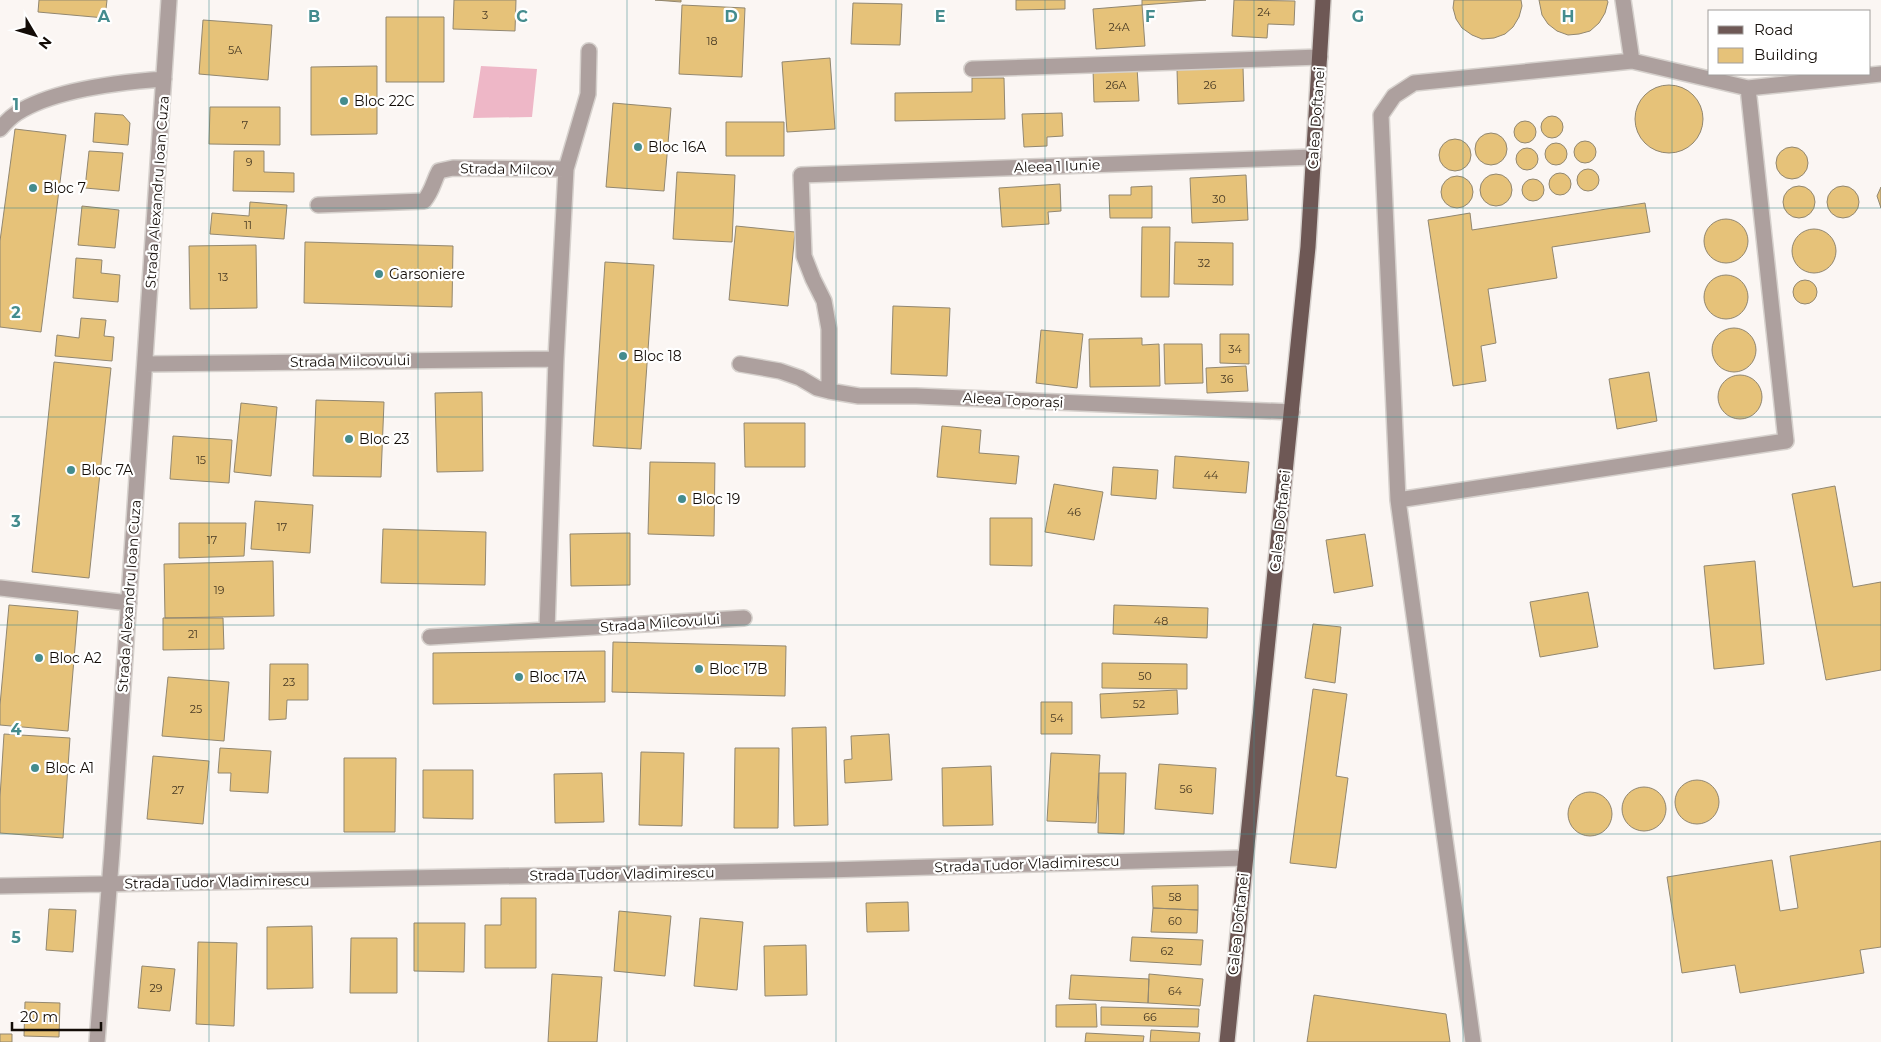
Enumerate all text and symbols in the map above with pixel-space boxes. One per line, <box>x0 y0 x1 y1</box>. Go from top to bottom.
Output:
house number: 24 <box>1257 5 1271 19</box>
text: A <box>97 7 111 26</box>
text: B <box>308 7 320 26</box>
text: C <box>516 7 528 26</box>
text: D <box>724 7 738 26</box>
text: E <box>935 7 945 26</box>
text: F <box>1145 7 1155 26</box>
text: G <box>1352 7 1364 26</box>
text: H <box>1562 7 1574 26</box>
house number: 3 <box>482 8 488 22</box>
north arrow <box>10 10 60 60</box>
legend <box>1708 10 1871 75</box>
house number: 24A <box>1108 20 1130 34</box>
text: Road <box>1754 20 1793 39</box>
text: N <box>35 33 56 53</box>
house number: 18 <box>707 34 718 48</box>
house number: 5A <box>228 43 242 57</box>
text: Building <box>1754 45 1818 64</box>
street label: Calea Doftanei <box>1303 66 1329 170</box>
house number: 26A <box>1106 78 1127 92</box>
house number: 26 <box>1204 78 1217 92</box>
place label: Bloc 22C <box>354 92 415 110</box>
text: 1 <box>13 95 19 114</box>
street label: Strada Alexandru Ioan Cuza <box>141 95 173 289</box>
marker: Bloc 22C <box>338 95 350 107</box>
house number: 7 <box>242 118 248 132</box>
place label: Bloc 16A <box>648 138 707 156</box>
marker: Bloc 16A <box>632 141 644 153</box>
house number: 9 <box>246 155 253 169</box>
street label: Aleea 1 Iunie <box>1013 155 1101 177</box>
street label: Strada Milcov <box>460 159 554 179</box>
place label: Bloc 7 <box>43 179 86 197</box>
marker: Bloc 7 <box>27 182 39 194</box>
house number: 30 <box>1212 192 1226 206</box>
house number: 11 <box>244 218 252 232</box>
house number: 32 <box>1198 256 1210 270</box>
place label: Garsoniere <box>389 265 465 283</box>
marker: Garsoniere <box>373 268 385 280</box>
house number: 13 <box>218 270 228 284</box>
text: 2 <box>11 303 21 322</box>
house number: 34 <box>1228 342 1242 356</box>
place label: Bloc 18 <box>633 347 682 365</box>
marker: Bloc 18 <box>617 350 629 362</box>
street label: Strada Milcovului <box>290 351 410 371</box>
house number: 36 <box>1221 372 1234 386</box>
street label: Aleea Toporași <box>962 388 1064 413</box>
place label: Bloc 23 <box>359 430 410 448</box>
marker: Bloc 23 <box>343 433 355 445</box>
house number: 15 <box>196 453 206 467</box>
place label: Bloc 7A <box>81 461 134 479</box>
marker: Bloc 7A <box>65 464 77 476</box>
house number: 44 <box>1204 468 1219 482</box>
street label: Calea Doftanei <box>1266 469 1294 573</box>
place label: Bloc 19 <box>692 490 740 508</box>
marker: Bloc 19 <box>676 493 688 505</box>
street label: Strada Alexandru Ioan Cuza <box>113 499 145 693</box>
house number: 46 <box>1067 505 1081 519</box>
text: 3 <box>10 512 21 531</box>
house number: 17 <box>277 520 287 534</box>
house number: 17 <box>207 533 217 547</box>
house number: 19 <box>214 583 225 597</box>
street label: Strada Milcovului <box>599 610 721 636</box>
house number: 48 <box>1154 614 1168 628</box>
house number: 21 <box>188 627 198 641</box>
place label: Bloc A2 <box>49 649 102 667</box>
marker: Bloc A2 <box>33 652 45 664</box>
place label: Bloc 17B <box>709 660 768 678</box>
marker: Bloc 17B <box>693 663 705 675</box>
place label: Bloc 17A <box>529 668 587 686</box>
house number: 50 <box>1138 669 1152 683</box>
marker: Bloc 17A <box>513 671 525 683</box>
house number: 23 <box>283 675 295 689</box>
house number: 52 <box>1133 697 1145 711</box>
house number: 25 <box>190 702 202 716</box>
house number: 54 <box>1050 711 1064 725</box>
text: 4 <box>10 720 22 739</box>
place label: Bloc A1 <box>45 759 94 777</box>
marker: Bloc A1 <box>29 762 41 774</box>
house number: 56 <box>1180 782 1193 796</box>
house number: 27 <box>172 783 184 797</box>
street label: Strada Tudor Vladimirescu <box>934 852 1120 876</box>
street label: Strada Tudor Vladimirescu <box>529 863 715 885</box>
street label: Strada Tudor Vladimirescu <box>124 871 310 893</box>
street label: Calea Doftanei <box>1224 872 1252 976</box>
house number: 58 <box>1168 890 1182 904</box>
house number: 60 <box>1168 914 1182 928</box>
text: 5 <box>11 928 21 947</box>
house number: 62 <box>1161 944 1173 958</box>
house number: 29 <box>150 981 163 995</box>
house number: 64 <box>1168 984 1183 998</box>
scale bar <box>12 1000 101 1032</box>
text: 20 m <box>20 1007 58 1026</box>
house number: 66 <box>1143 1010 1157 1024</box>

